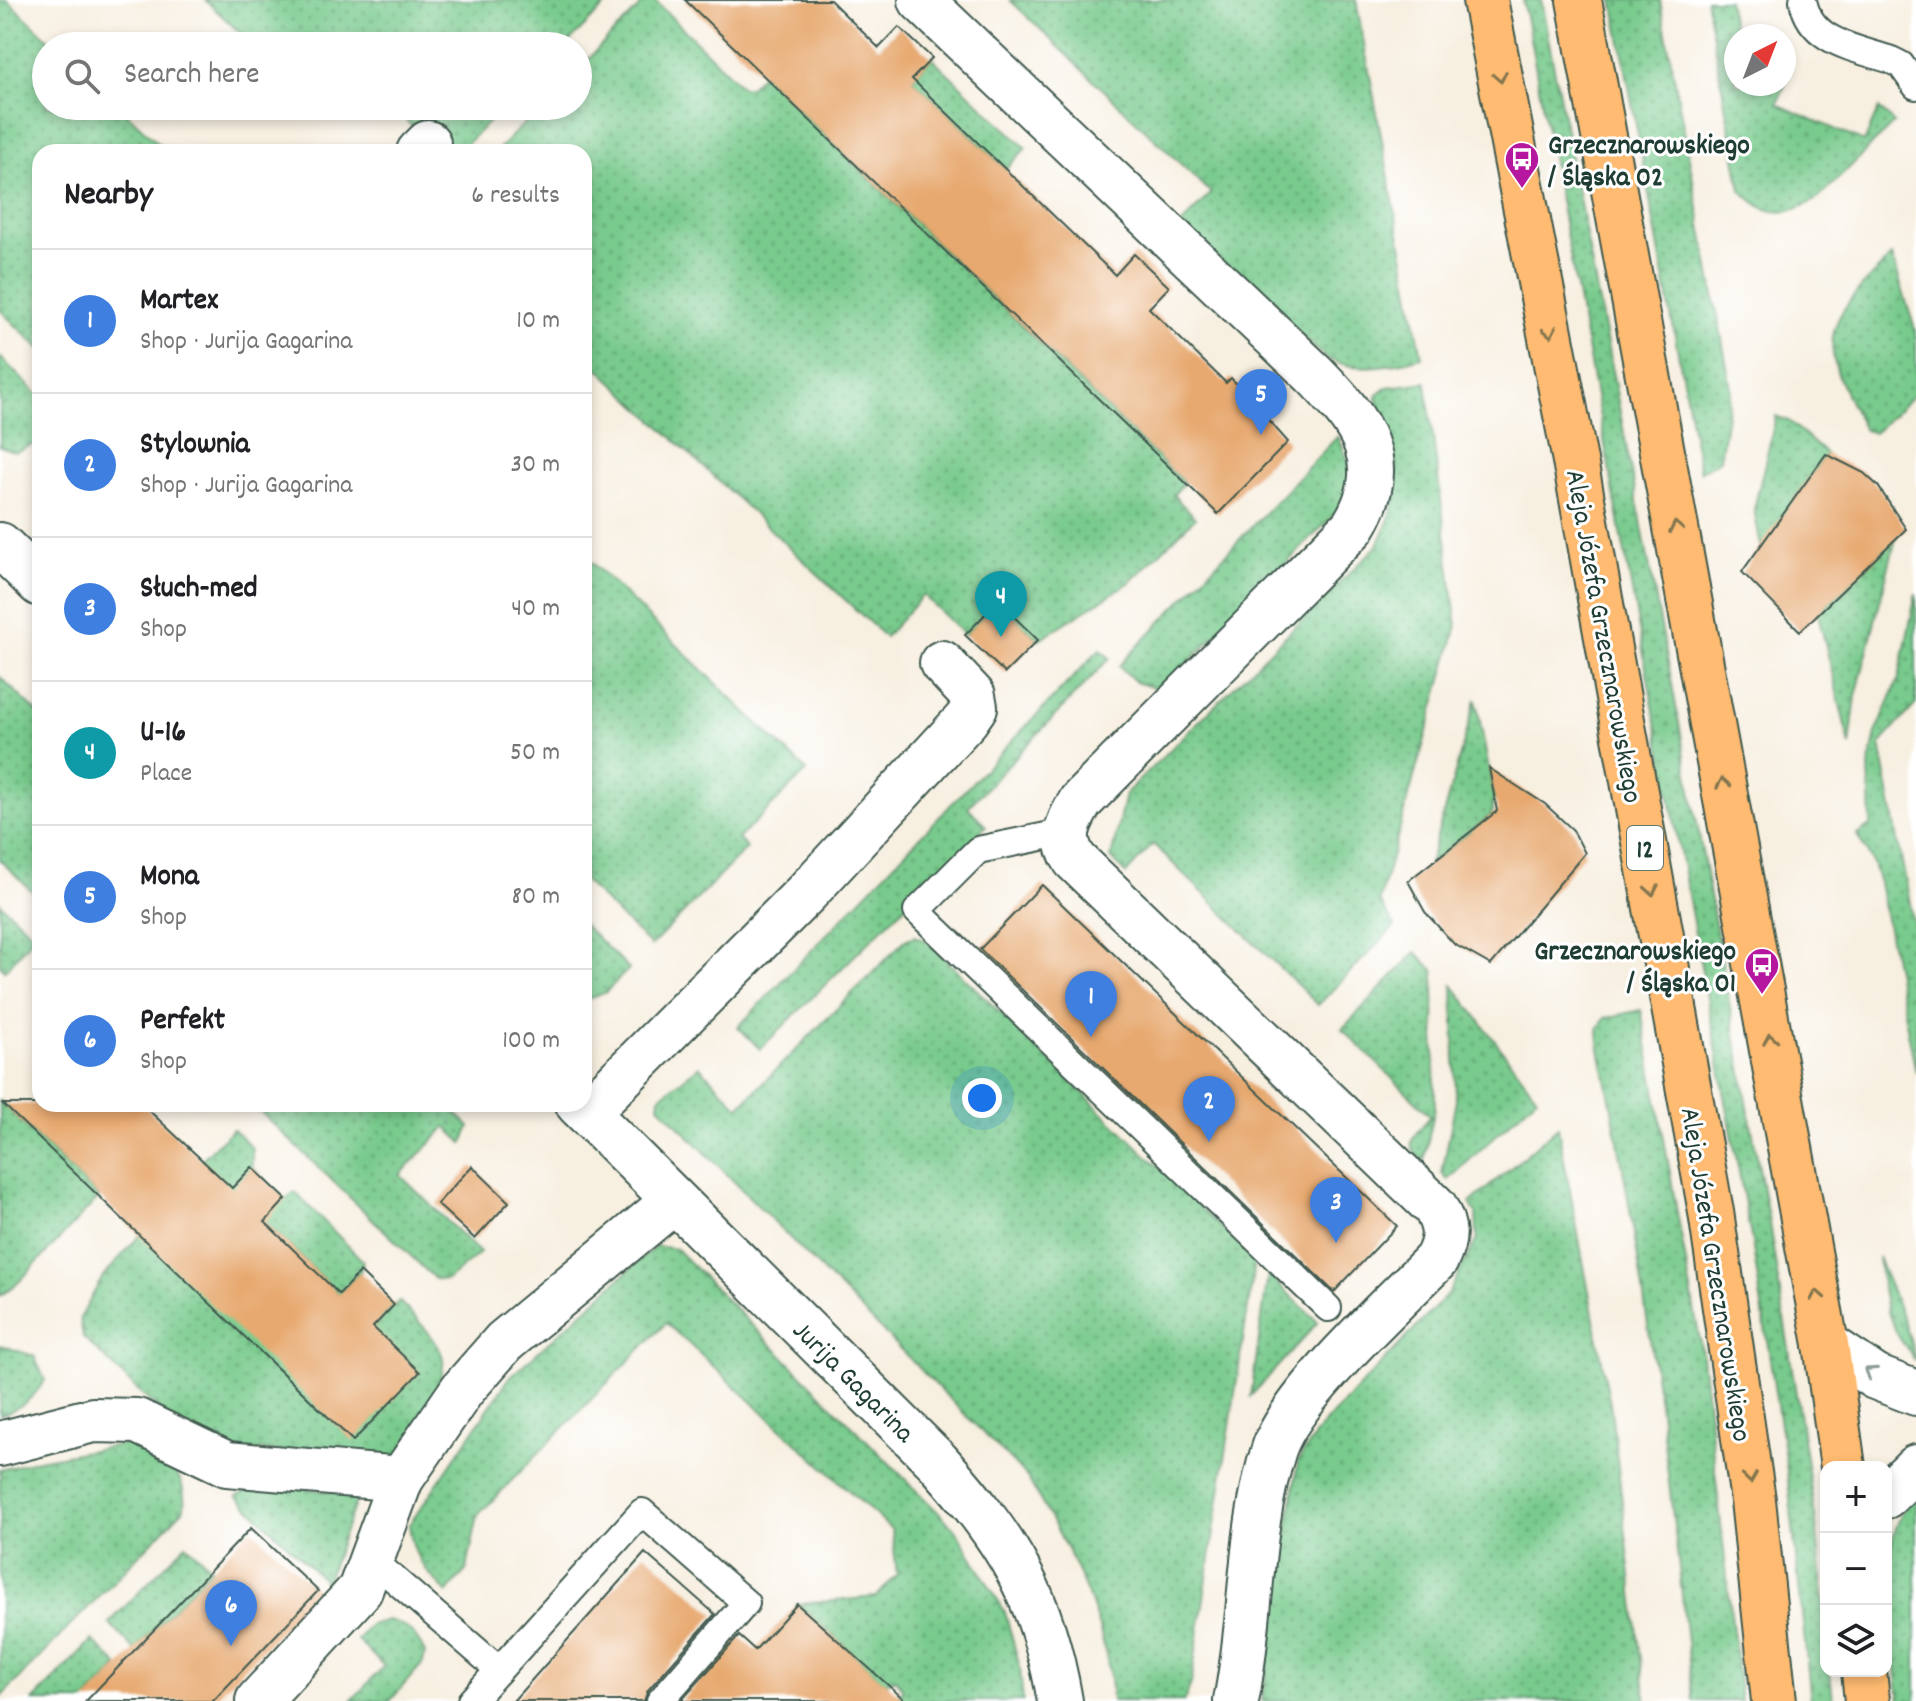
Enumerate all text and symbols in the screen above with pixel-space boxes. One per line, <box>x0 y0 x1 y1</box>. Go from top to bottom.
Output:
north arrow <box>1724 24 1796 96</box>
search box <box>32 32 592 120</box>
icon: search <box>60 54 104 98</box>
text: Search here <box>124 55 260 98</box>
one-way arrow <box>1491 69 1508 83</box>
place label: Grzecznarowskiego / Śląska 02 <box>1547 128 1750 200</box>
bus stop icon: Grzecznarowskiego / Śląska 02 <box>1503 140 1541 190</box>
text: Nearby <box>64 172 153 221</box>
text: 6 results <box>471 178 560 215</box>
text: Martex <box>140 281 218 324</box>
text: 1 <box>87 303 93 340</box>
text: 10 m <box>516 303 560 340</box>
text: Shop · Jurija Gagarina <box>140 324 352 361</box>
one-way arrow <box>1540 325 1557 339</box>
pin: 5 <box>1235 369 1287 435</box>
text: Stylownia <box>140 425 250 468</box>
text: 2 <box>84 447 96 484</box>
text: 30 m <box>510 447 560 484</box>
street label: Aleja Józefa Grzecznarowskiego <box>1552 467 1650 807</box>
text: Shop · Jurija Gagarina <box>140 468 352 505</box>
one-way arrow <box>1668 521 1685 535</box>
text: Słuch-med <box>140 569 258 612</box>
pin: 4 <box>975 571 1027 637</box>
text: 3 <box>84 591 96 628</box>
text: 40 m <box>511 591 560 628</box>
text: Shop <box>140 612 187 649</box>
text: U-16 <box>140 713 186 756</box>
text: 4 <box>85 735 95 772</box>
text: 50 m <box>510 735 560 772</box>
text: Place <box>140 756 192 793</box>
one-way arrow <box>1716 776 1733 790</box>
road number: 12 <box>1627 826 1663 870</box>
text: Mona <box>140 857 199 900</box>
text: 5 <box>84 879 96 916</box>
text: 80 m <box>512 879 560 916</box>
one-way arrow <box>1643 884 1660 897</box>
text: Shop <box>140 900 187 937</box>
place label: Grzecznarowskiego / Śląska 01 <box>1534 934 1736 1006</box>
bus stop icon: Grzecznarowskiego / Śląska 01 <box>1743 946 1781 996</box>
pin: 1 <box>1065 971 1117 1037</box>
text: Perfekt <box>140 1001 225 1044</box>
text: 6 <box>84 1023 96 1060</box>
text: 100 m <box>502 1023 560 1060</box>
one-way arrow <box>1762 1032 1779 1046</box>
text: Shop <box>140 1044 187 1081</box>
pin: 2 <box>1183 1076 1235 1142</box>
your location <box>962 1078 1002 1118</box>
street label: Aleja Józefa Grzecznarowskiego <box>1667 1105 1759 1445</box>
pin: 3 <box>1310 1177 1362 1243</box>
one-way arrow <box>1810 1288 1827 1301</box>
street label: Jurija Gagarina <box>781 1313 922 1454</box>
one-way arrow <box>1864 1367 1878 1382</box>
map controls <box>1820 1461 1892 1677</box>
button: + <box>1820 1461 1892 1533</box>
one-way arrow <box>1741 1471 1758 1485</box>
button: − <box>1820 1533 1892 1605</box>
pin: 6 <box>205 1580 257 1646</box>
button: layers <box>1820 1605 1892 1677</box>

